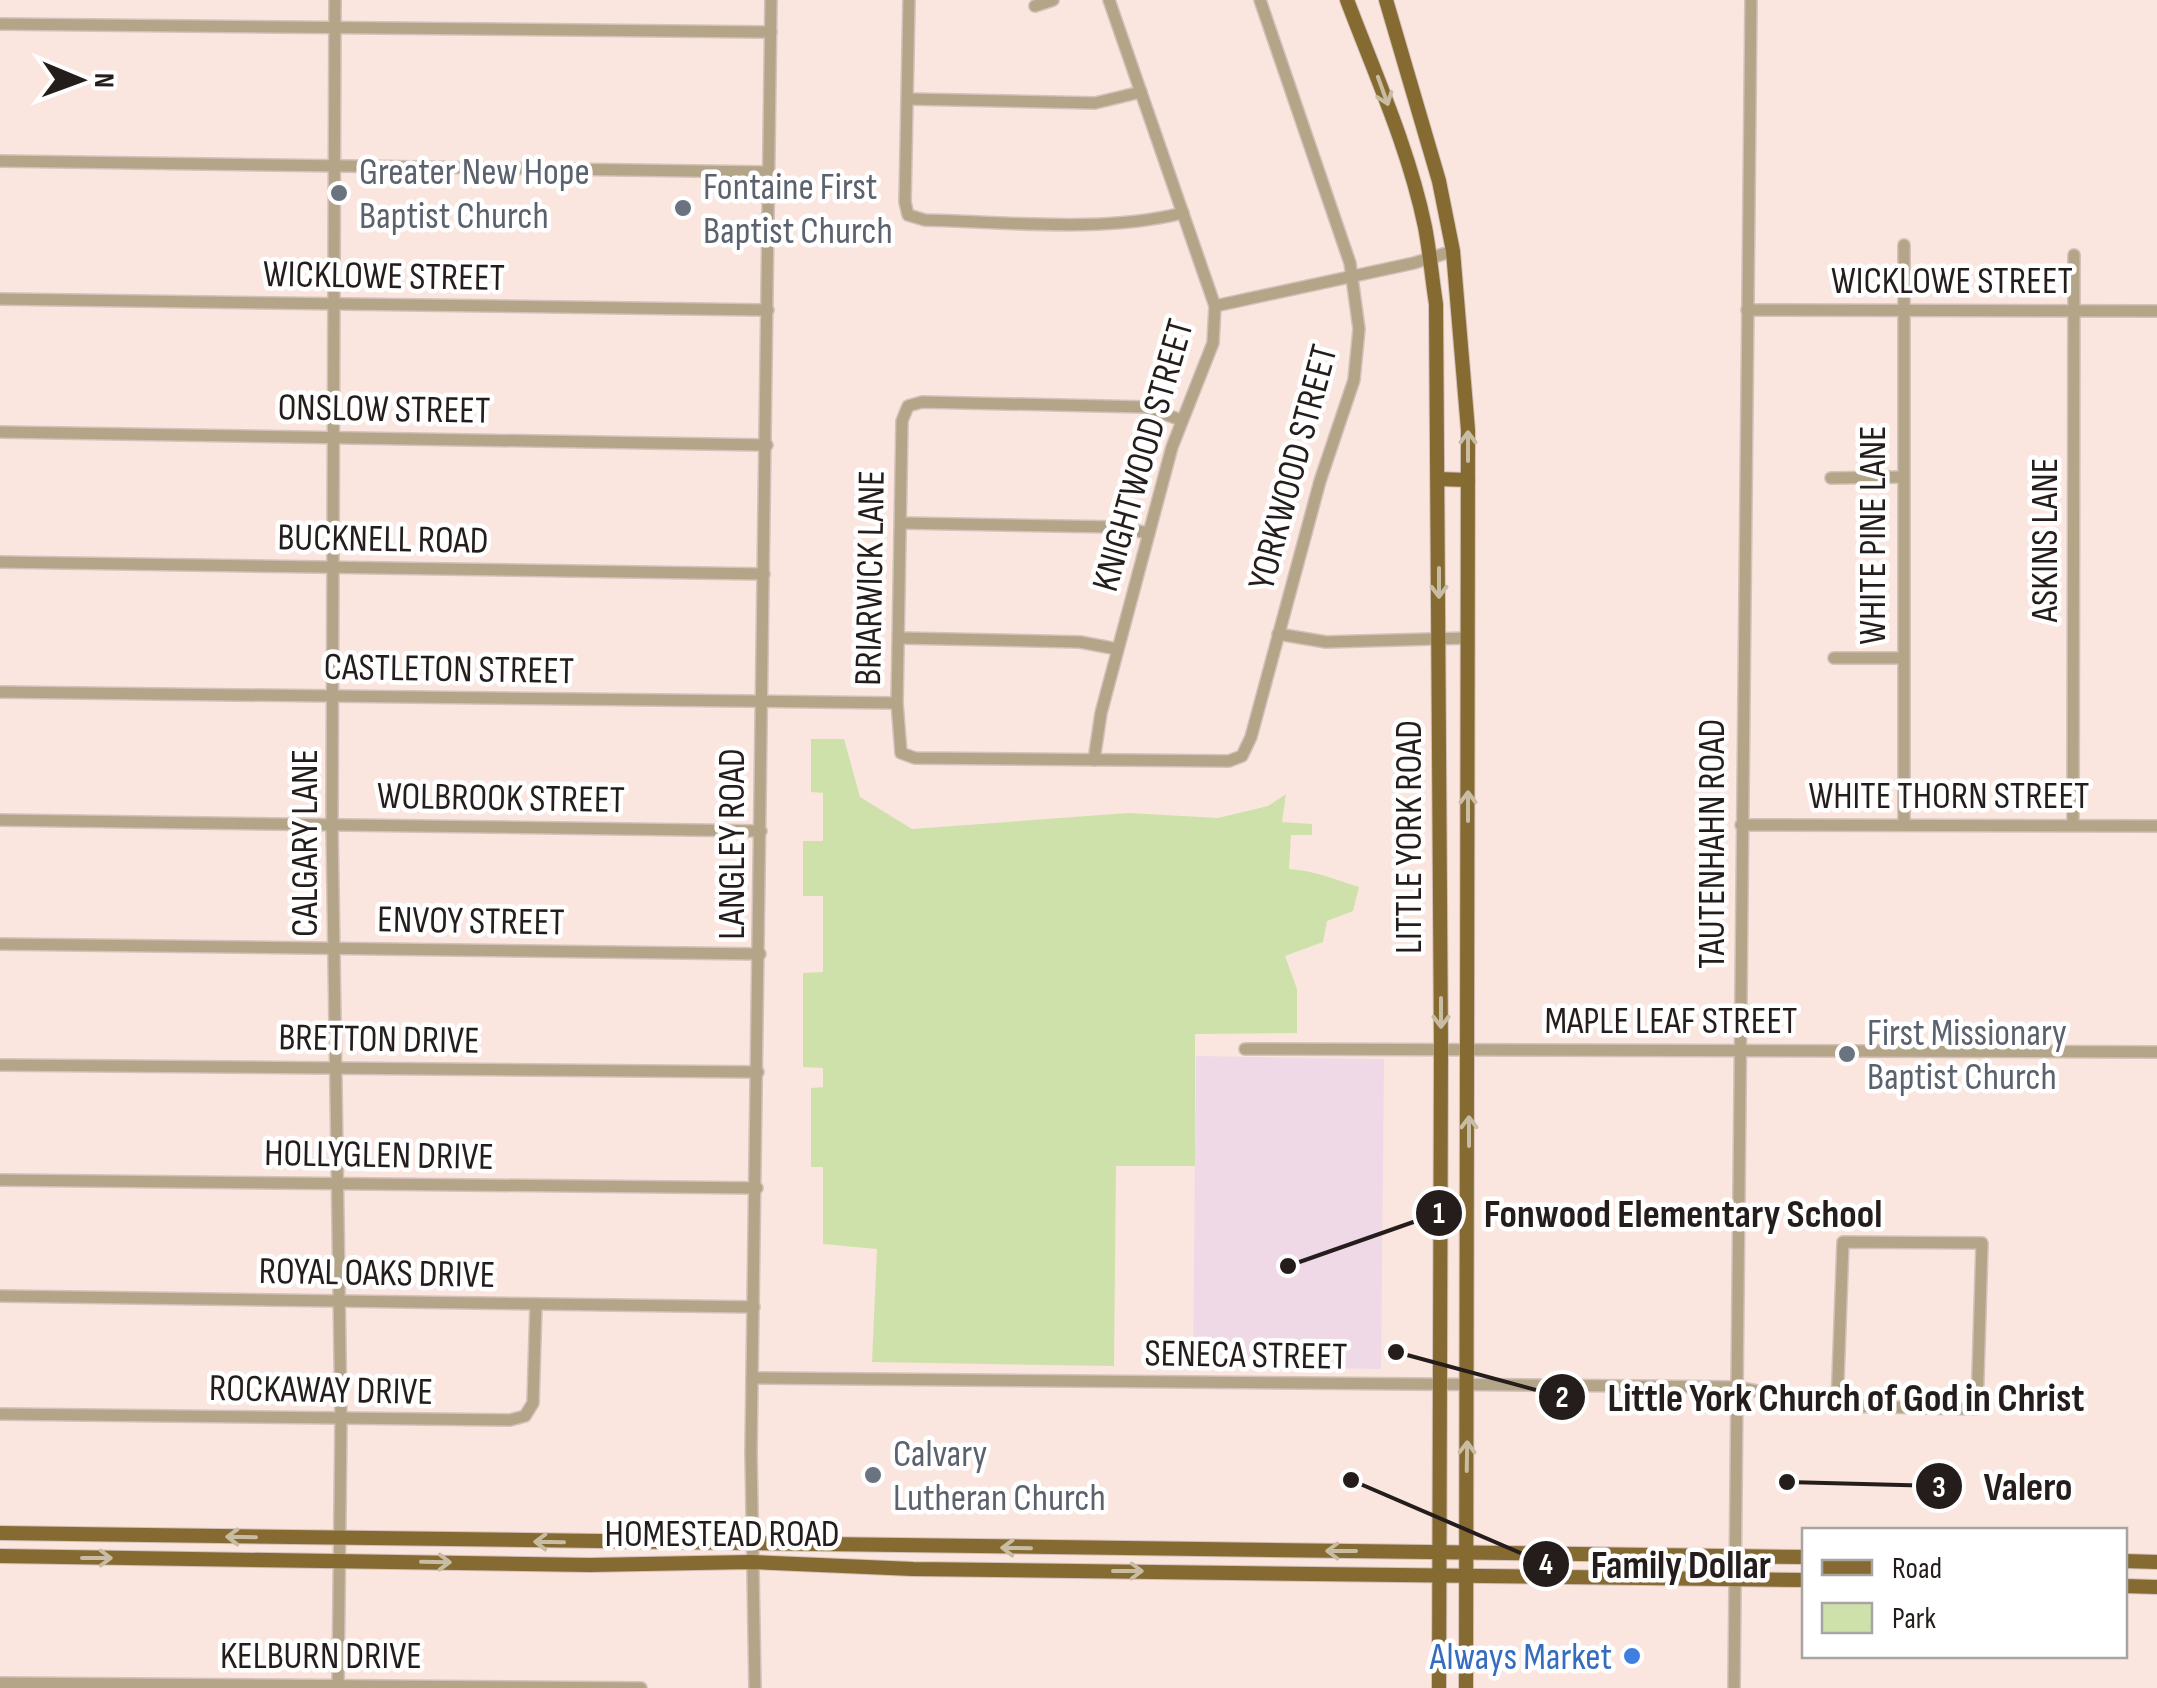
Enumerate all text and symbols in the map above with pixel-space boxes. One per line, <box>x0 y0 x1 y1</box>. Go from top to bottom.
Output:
north arrow <box>30 30 130 130</box>
text: N <box>87 73 120 88</box>
one-way arrow <box>1375 74 1393 105</box>
place label: Greater New Hope Baptist Church <box>359 150 590 239</box>
place label: Fontaine First Baptist Church <box>703 165 893 254</box>
marker: Greater New Hope Baptist Church <box>328 182 350 204</box>
marker: Fontaine First Baptist Church <box>672 197 694 219</box>
street label: WICKLOWE STREET <box>263 252 505 301</box>
street label: WICKLOWE STREET <box>1831 259 2073 304</box>
street label: KNIGHTWOOD STREET <box>1083 314 1204 596</box>
street label: YORKWOOD STREET <box>1239 340 1348 595</box>
street label: ONSLOW STREET <box>277 385 491 434</box>
street label: WHITE PINE LANE <box>1851 425 1896 645</box>
one-way arrow <box>1458 431 1478 464</box>
street label: ASKINS LANE <box>2023 458 2068 623</box>
street label: BRIARWICK LANE <box>846 470 895 686</box>
street label: BUCKNELL ROAD <box>277 515 489 564</box>
one-way arrow <box>1429 567 1448 599</box>
street label: CASTLETON STREET <box>323 645 575 694</box>
street label: TAUTENHAHN ROAD <box>1690 719 1735 969</box>
street label: LITTLE YORK ROAD <box>1387 720 1432 954</box>
street label: LANGLEY ROAD <box>710 748 755 940</box>
street label: CALGARY LANE <box>283 749 328 937</box>
street label: WOLBROOK STREET <box>377 774 625 823</box>
street label: WHITE THORN STREET <box>1808 774 2090 819</box>
one-way arrow <box>1458 791 1478 824</box>
street label: ENVOY STREET <box>377 897 565 946</box>
one-way arrow <box>1432 996 1450 1029</box>
street label: MAPLE LEAF STREET <box>1544 999 1798 1044</box>
place label: First Missionary Baptist Church <box>1867 1011 2067 1100</box>
street label: BRETTON DRIVE <box>278 1015 480 1064</box>
marker: First Missionary Baptist Church <box>1836 1043 1858 1065</box>
one-way arrow <box>1460 1116 1478 1148</box>
street label: HOLLYGLEN DRIVE <box>264 1131 494 1180</box>
callout: Fonwood Elementary School <box>1414 1178 1903 1248</box>
text: Fonwood Elementary School <box>1484 1191 1882 1239</box>
text: 1 <box>1433 1196 1445 1232</box>
street label: ROYAL OAKS DRIVE <box>258 1249 496 1298</box>
street label: SENECA STREET <box>1144 1331 1348 1380</box>
callout: Little York Church of God in Christ <box>1537 1362 2104 1432</box>
street label: ROCKAWAY DRIVE <box>208 1366 433 1415</box>
text: Little York Church of God in Christ <box>1607 1375 2085 1423</box>
text: 2 <box>1555 1380 1569 1416</box>
place label: Calvary Lutheran Church <box>893 1432 1106 1521</box>
one-way arrow <box>1458 1441 1476 1474</box>
callout: Valero <box>1914 1451 2093 1521</box>
marker: Calvary Lutheran Church <box>862 1464 884 1486</box>
text: Valero <box>1983 1464 2073 1512</box>
text: 3 <box>1932 1470 1946 1506</box>
street label: HOMESTEAD ROAD <box>605 1512 839 1557</box>
one-way arrow <box>226 1528 258 1547</box>
legend <box>1802 1528 2127 1658</box>
callout: Family Dollar <box>1521 1529 1791 1599</box>
one-way arrow <box>533 1532 566 1552</box>
one-way arrow <box>1000 1538 1032 1557</box>
one-way arrow <box>1325 1542 1358 1560</box>
text: Family Dollar <box>1591 1542 1771 1590</box>
text: 4 <box>1539 1547 1553 1583</box>
one-way arrow <box>81 1549 113 1568</box>
text: Road <box>1892 1551 1942 1587</box>
one-way arrow <box>420 1552 452 1571</box>
one-way arrow <box>1112 1562 1144 1580</box>
text: Park <box>1892 1601 1936 1637</box>
street label: KELBURN DRIVE <box>220 1634 422 1679</box>
place label: Always Market <box>1429 1635 1612 1680</box>
marker: Always Market <box>1621 1645 1643 1667</box>

